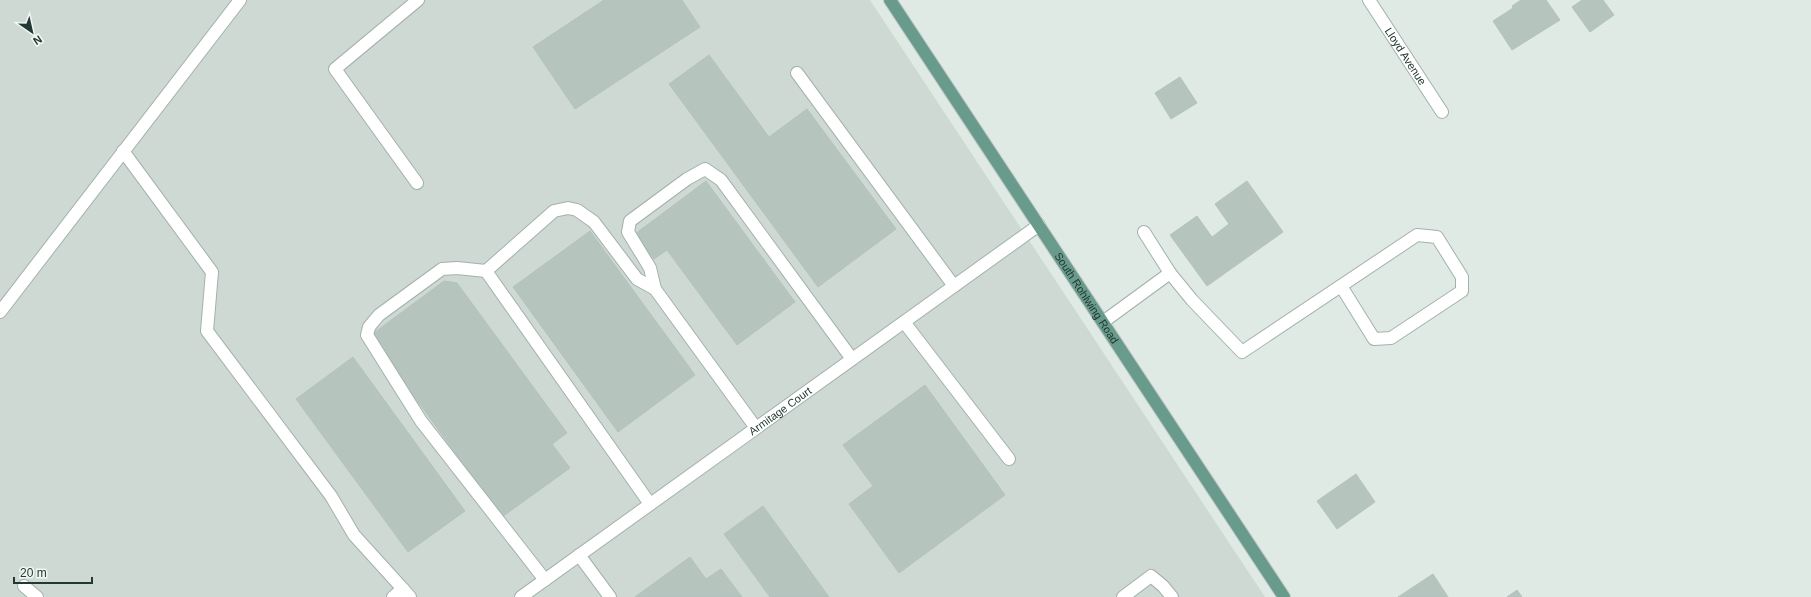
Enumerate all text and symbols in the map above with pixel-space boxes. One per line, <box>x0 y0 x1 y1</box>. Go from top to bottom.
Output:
north arrow <box>12 12 52 52</box>
street label: Lloyd Avenue <box>1383 25 1429 87</box>
text: N <box>31 33 44 48</box>
street label: South Rohlwing Road <box>1052 250 1121 346</box>
street label: Armitage Court <box>747 384 814 437</box>
scale bar <box>14 559 92 585</box>
text: 20 m <box>20 566 47 580</box>

